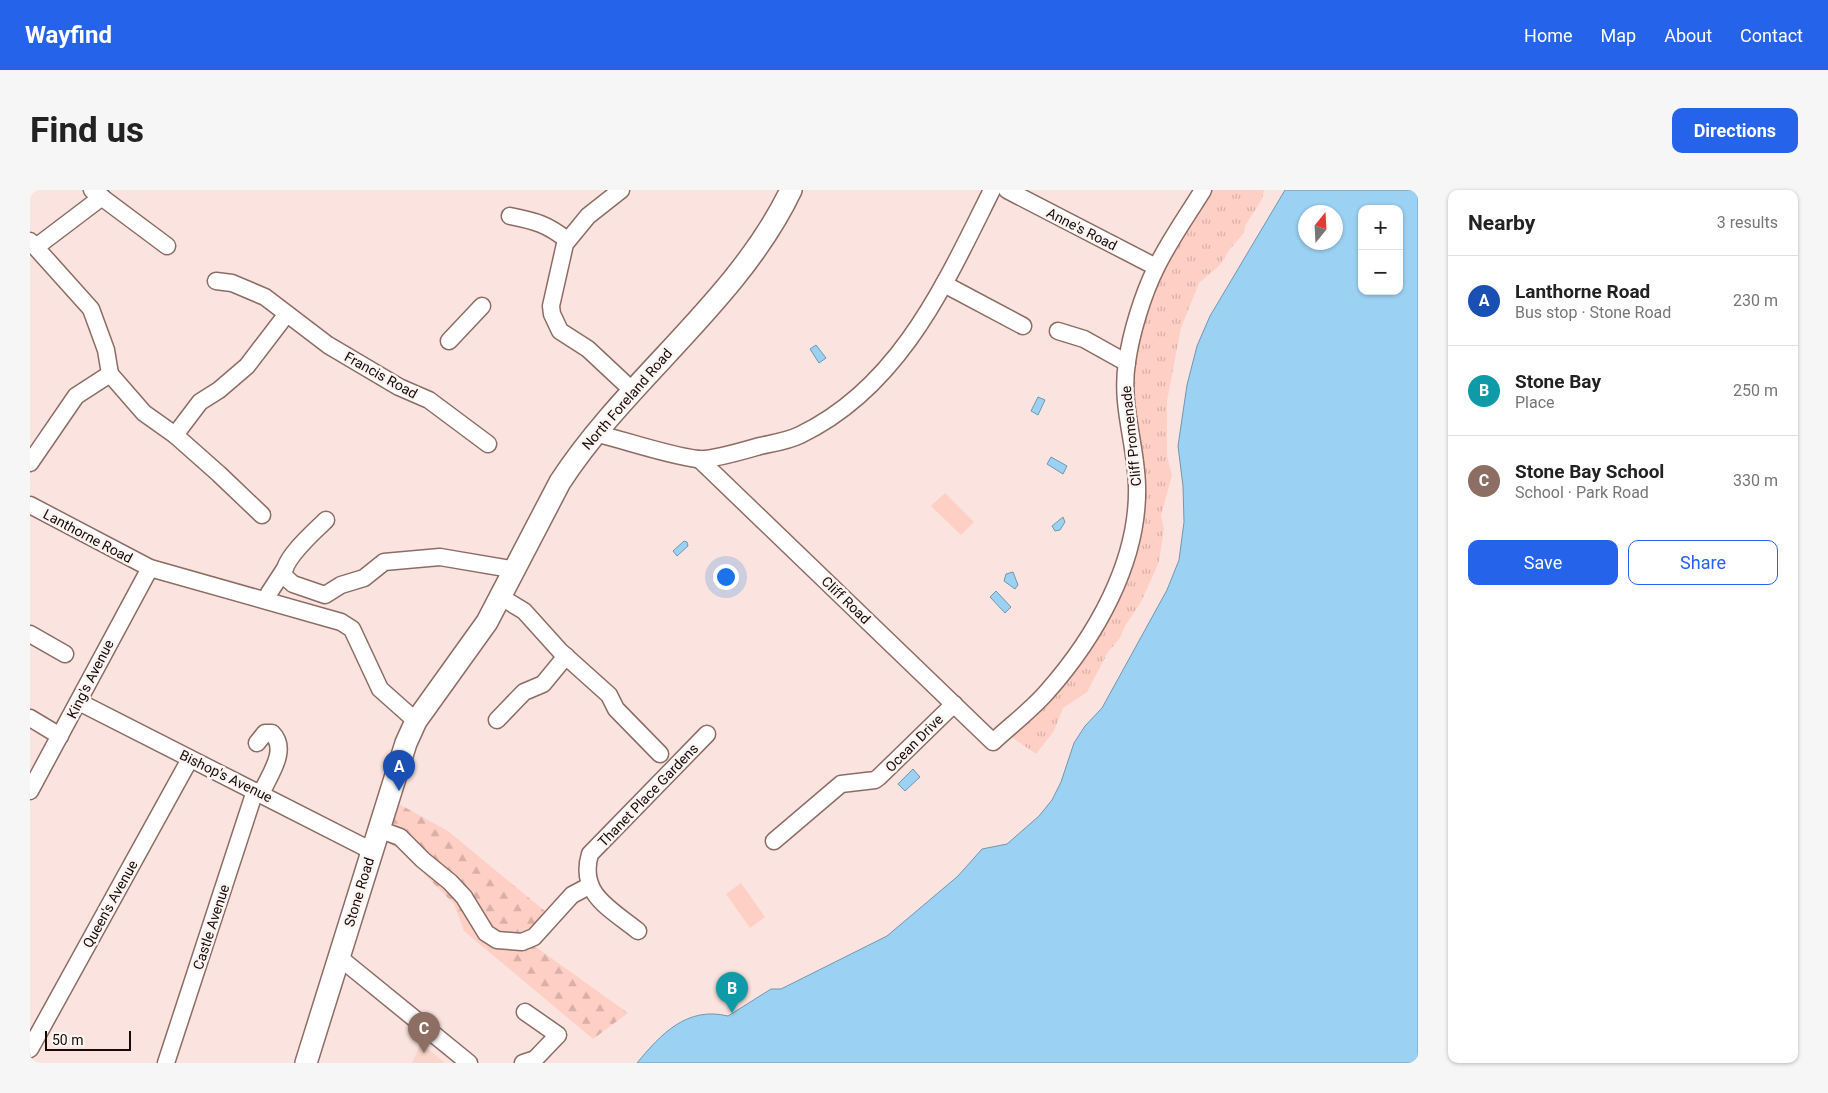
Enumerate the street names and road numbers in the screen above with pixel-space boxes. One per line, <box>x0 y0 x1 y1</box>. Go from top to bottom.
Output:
street label: Anne's Road <box>1044 204 1120 254</box>
street label: North Foreland Road <box>579 345 675 453</box>
street label: Francis Road <box>342 348 420 402</box>
street label: Cliff Promenade <box>1118 385 1144 487</box>
street label: Lanthorne Road <box>41 506 135 566</box>
street label: Cliff Road <box>818 573 874 627</box>
street label: King's Avenue <box>63 637 117 721</box>
street label: Ocean Drive <box>882 711 946 775</box>
street label: Thanet Place Gardens <box>595 740 701 850</box>
street label: Bishop's Avenue <box>177 747 275 805</box>
street label: Stone Road <box>341 855 377 929</box>
street label: Queen's Avenue <box>79 857 141 951</box>
street label: Castle Avenue <box>190 882 232 972</box>

